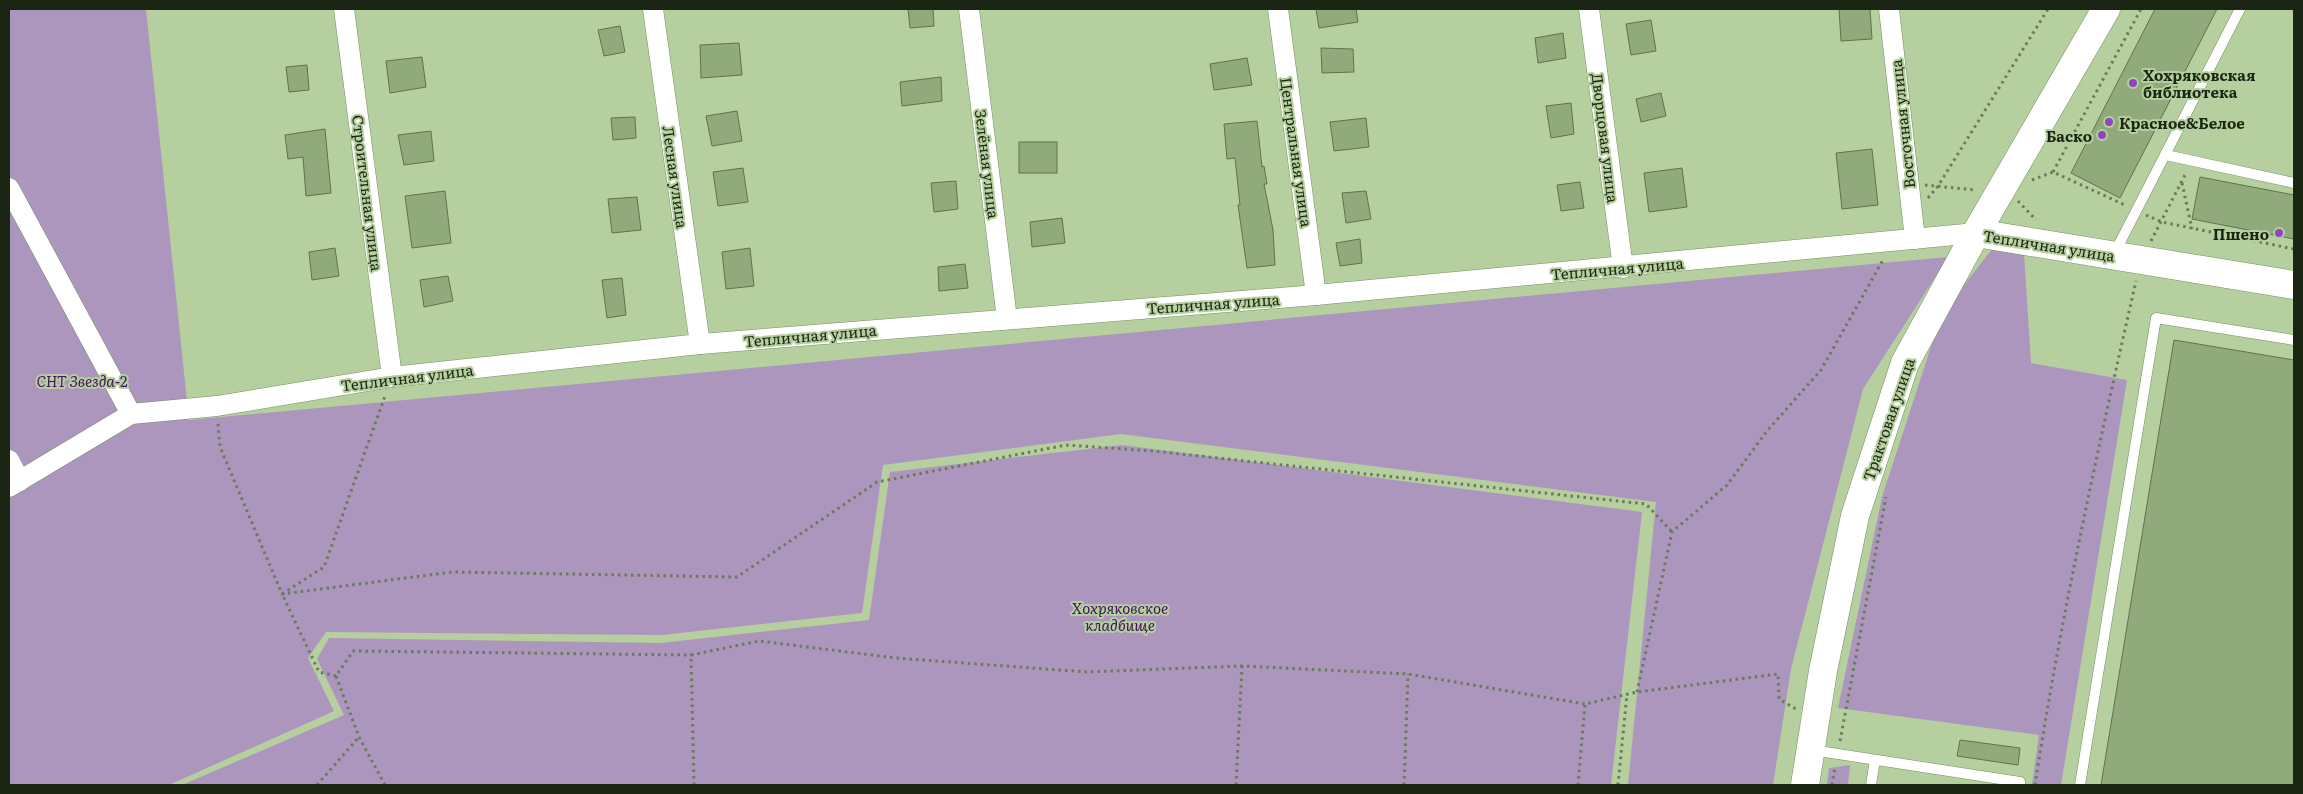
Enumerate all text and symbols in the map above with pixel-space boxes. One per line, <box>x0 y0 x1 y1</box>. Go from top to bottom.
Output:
street label: Восточная улица <box>1884 58 1920 190</box>
place label: Хохряковская библиотека <box>2143 63 2256 103</box>
street label: Дворцовая улица <box>1587 72 1625 205</box>
street label: Центральная улица <box>1275 76 1319 229</box>
marker: Хохряковская библиотека <box>2127 77 2139 89</box>
street label: Зелёная улица <box>970 108 1006 221</box>
place label: Красное&Белое <box>2119 111 2245 134</box>
street label: Строительная улица <box>347 114 389 273</box>
marker: Красное&Белое <box>2103 116 2115 128</box>
street label: Лесная улица <box>657 124 695 231</box>
place label: Баско <box>2046 124 2092 147</box>
marker: Баско <box>2096 129 2108 141</box>
place label: Пшено <box>2213 222 2269 245</box>
street label: Тепличная улица <box>1981 223 2118 267</box>
marker: Пшено <box>2273 227 2285 239</box>
street label: Тепличная улица <box>1550 251 1685 285</box>
street label: Тепличная улица <box>1146 287 1281 319</box>
street label: Тепличная улица <box>743 318 878 352</box>
street label: Трактовая улица <box>1856 354 1920 484</box>
street label: Тепличная улица <box>339 357 475 397</box>
park label: СНТ Звезда-2 <box>36 369 128 392</box>
park label: Хохряковское кладбище <box>1072 596 1168 636</box>

